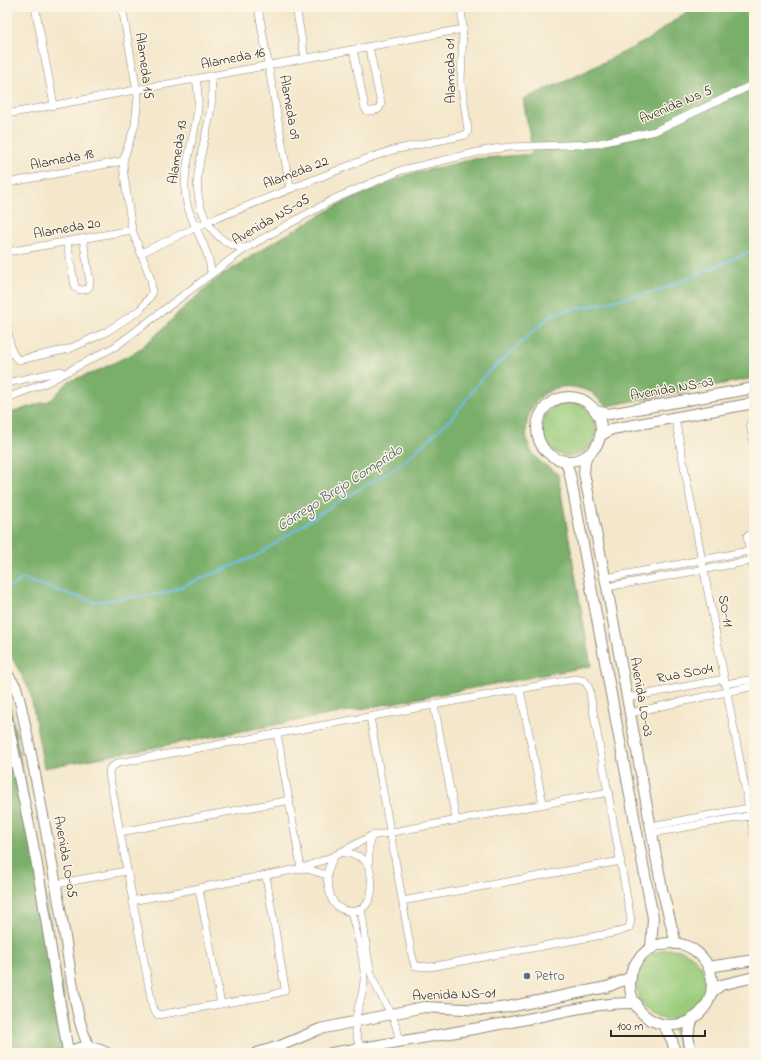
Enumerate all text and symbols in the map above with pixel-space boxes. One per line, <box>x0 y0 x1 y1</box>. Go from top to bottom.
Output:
street label: Alameda 15 <box>129 31 159 101</box>
street label: Alameda 01 <box>440 38 462 104</box>
street label: Alameda 16 <box>199 42 267 76</box>
street label: Alameda 09 <box>273 73 305 142</box>
street label: Avenida Ns 5 <box>636 80 716 130</box>
street label: Alameda 13 <box>163 118 193 186</box>
street label: Alameda 18 <box>28 144 96 176</box>
street label: Alameda 22 <box>260 151 332 195</box>
street label: Avenida NS-05 <box>228 189 314 251</box>
street label: Alameda 20 <box>32 213 102 245</box>
street label: Avenida NS-03 <box>629 371 716 407</box>
water label: Córrego Brejo Comprido <box>273 438 409 538</box>
street label: SO-11 <box>712 593 738 629</box>
street label: Avenida LO-03 <box>624 656 658 739</box>
street label: Rua SO04 <box>655 658 715 690</box>
street label: Avenida LO-05 <box>47 814 83 900</box>
place label: Petro <box>535 966 565 987</box>
marker: Petro <box>522 971 532 981</box>
street label: Avenida NS-01 <box>412 983 497 1007</box>
scale bar <box>611 1012 705 1038</box>
text: 100 m <box>617 1018 644 1036</box>

